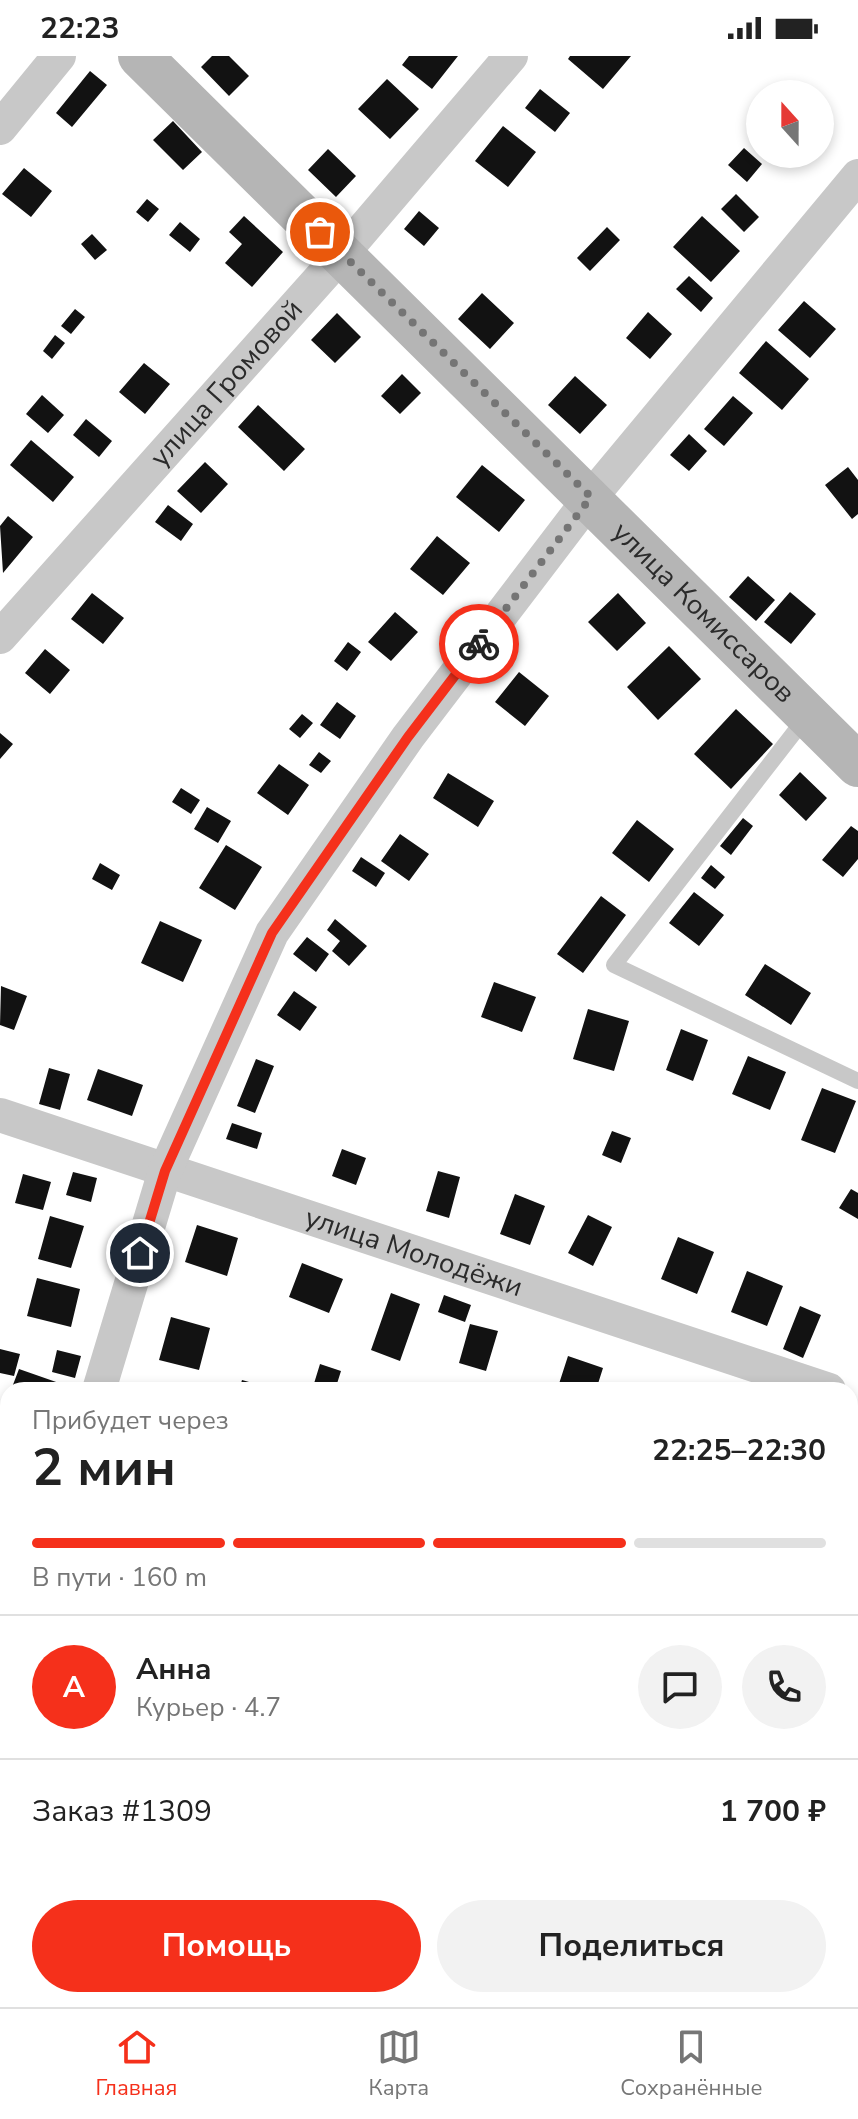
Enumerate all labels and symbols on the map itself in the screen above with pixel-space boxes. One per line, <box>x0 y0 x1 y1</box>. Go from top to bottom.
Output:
north arrow <box>746 80 834 168</box>
pin <box>286 198 354 266</box>
street label: улица Громовой <box>141 291 311 475</box>
street label: улица Комиссаров <box>604 514 803 711</box>
courier <box>439 604 519 684</box>
street label: улица Молодёжи <box>300 1199 527 1306</box>
pin <box>106 1219 174 1287</box>

